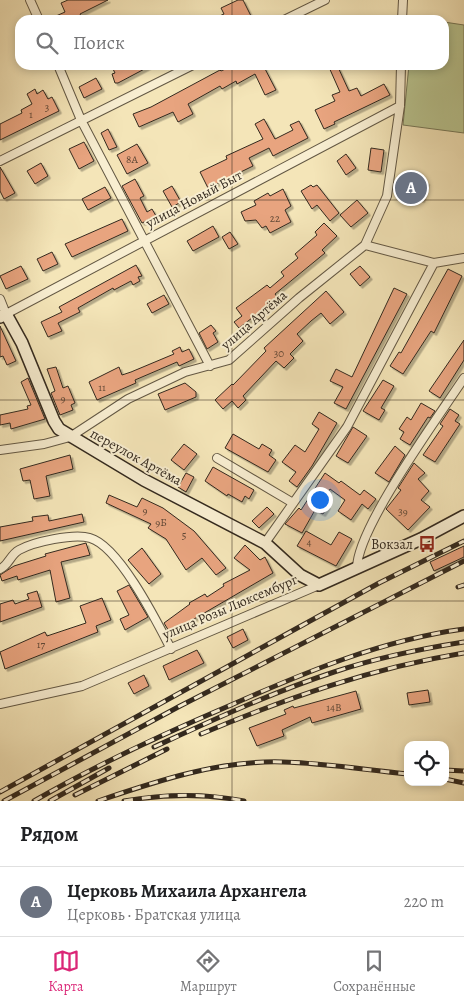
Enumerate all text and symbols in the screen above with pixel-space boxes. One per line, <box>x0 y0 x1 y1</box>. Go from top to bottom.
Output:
search box <box>15 15 449 70</box>
icon: search <box>33 29 61 57</box>
text: Поиск <box>73 30 125 56</box>
house number: 3 <box>45 100 49 115</box>
house number: 1 <box>29 107 33 122</box>
house number: 8А <box>126 152 138 167</box>
street label: улица Новый Быт <box>142 166 246 233</box>
pin: A <box>395 169 427 207</box>
house number: 22 <box>270 211 280 226</box>
street label: улица Артёма <box>216 286 292 355</box>
house number: 30 <box>274 346 284 361</box>
house number: 11 <box>98 380 106 395</box>
house number: 9 <box>60 391 66 406</box>
street label: переулок Артёма <box>87 424 186 490</box>
your location <box>307 487 333 513</box>
house number: 9 <box>142 503 148 518</box>
house number: 39 <box>398 504 408 519</box>
house number: 9Б <box>155 515 167 530</box>
house number: 5 <box>182 528 187 543</box>
bus stop icon: Вокзал <box>417 534 437 554</box>
house number: 4 <box>307 535 312 550</box>
place label: Вокзал <box>371 535 413 554</box>
street label: улица Розы Люксембург <box>158 570 301 645</box>
house number: 17 <box>37 637 46 652</box>
house number: 14В <box>326 700 342 715</box>
map controls <box>404 741 449 786</box>
button: locate <box>404 741 449 786</box>
text: Рядом <box>20 820 78 848</box>
text: Церковь Михаила Архангела <box>67 878 307 904</box>
text: A <box>31 891 41 913</box>
text: 220 m <box>404 891 444 913</box>
text: Церковь · Братская улица <box>67 904 241 926</box>
tab: Карта <box>48 947 84 996</box>
tab: Маршрут <box>180 947 237 996</box>
tab: Сохранённые <box>333 947 416 996</box>

